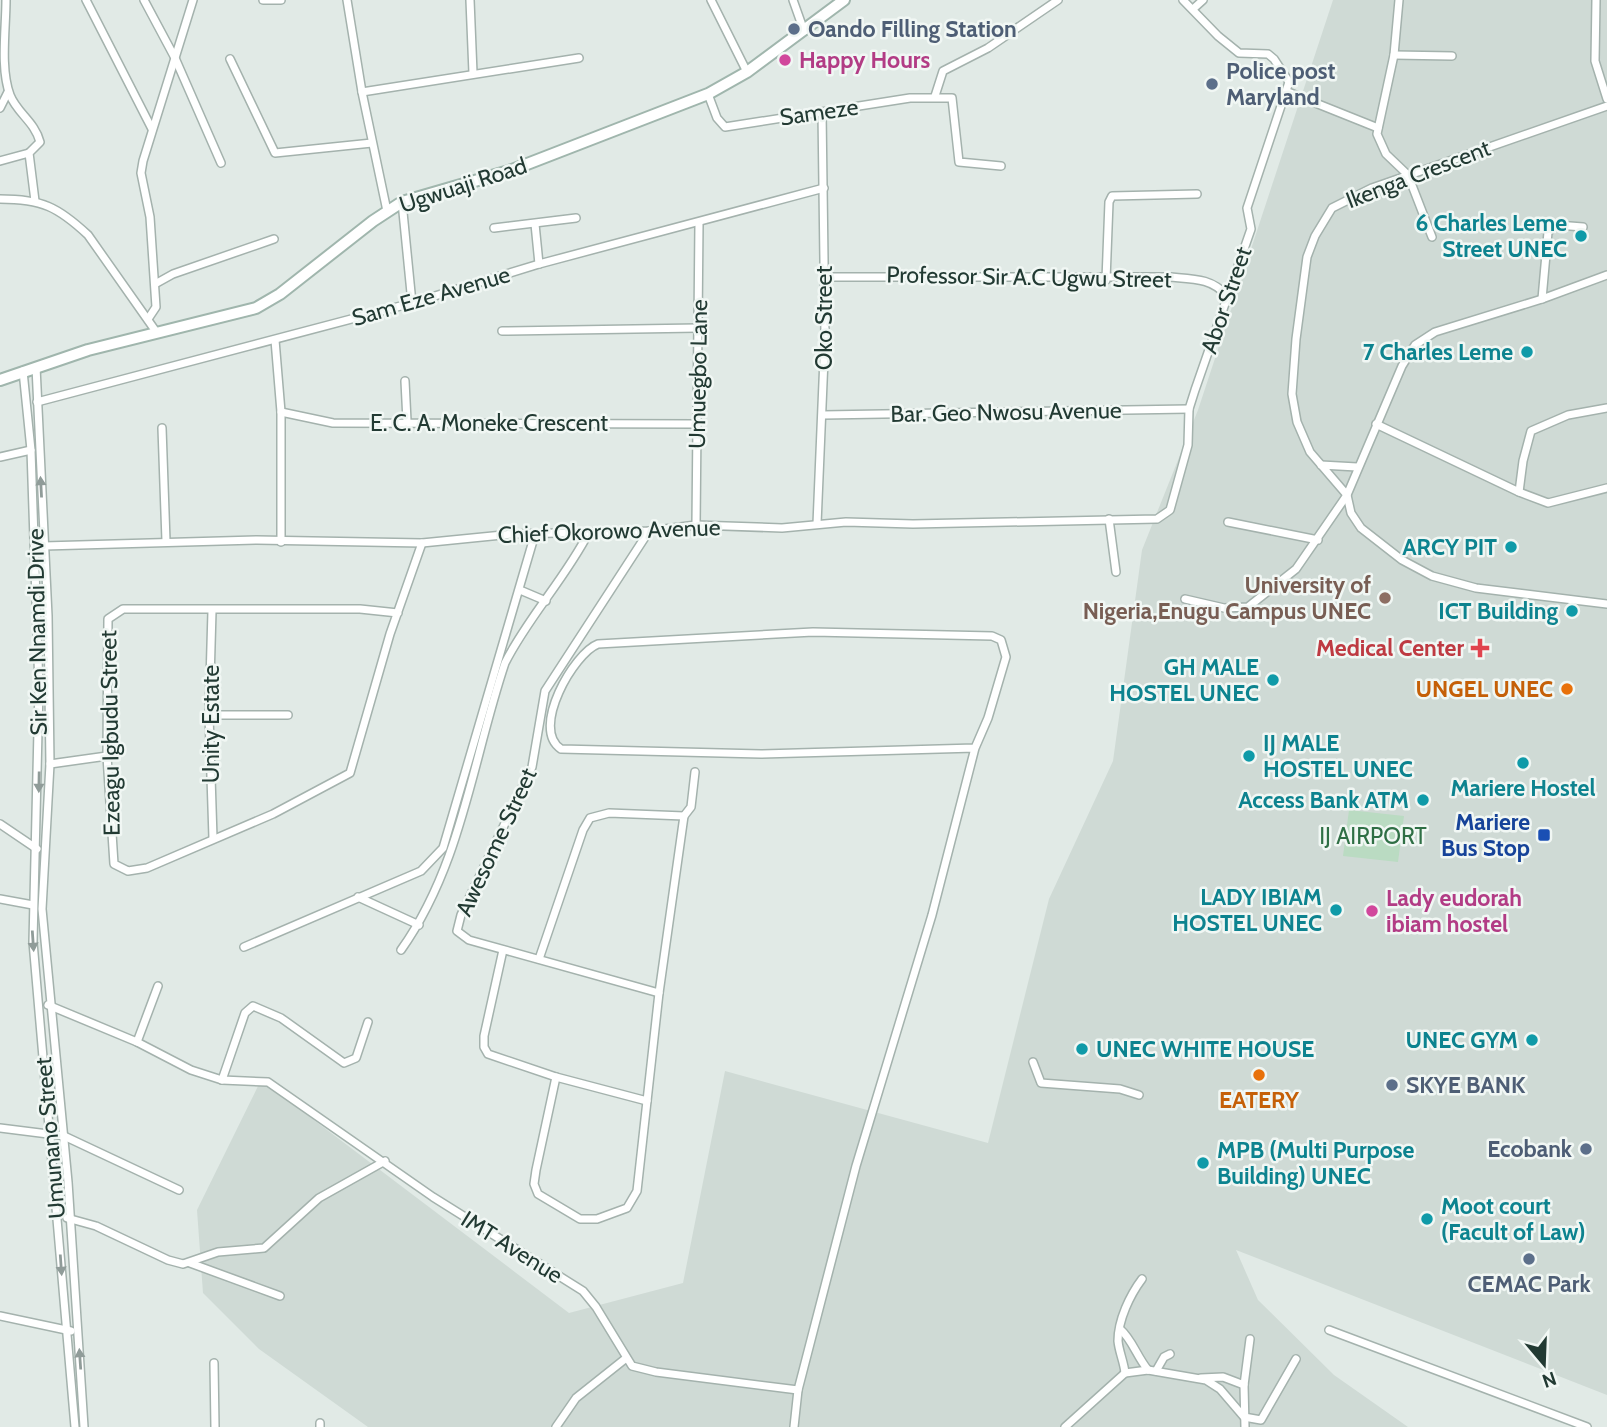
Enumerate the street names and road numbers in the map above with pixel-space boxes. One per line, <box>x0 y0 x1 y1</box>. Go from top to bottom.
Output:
street label: Sameze <box>778 93 860 131</box>
street label: Ikenga Crescent <box>1342 134 1494 214</box>
street label: Ugwuaji Road <box>396 151 530 219</box>
street label: Abor Street <box>1195 243 1257 357</box>
street label: Sam Eze Avenue <box>349 260 513 332</box>
street label: Professor Sir A.C Ugwu Street <box>886 261 1172 293</box>
street label: Oko Street <box>810 266 838 370</box>
street label: Umuegbo Lane <box>683 299 713 449</box>
street label: Bar. Geo Nwosu Avenue <box>890 396 1122 428</box>
street label: E. C. A. Moneke Crescent <box>370 409 608 437</box>
street label: Chief Okorowo Avenue <box>497 513 721 549</box>
street label: Sir Ken Nnamdi Drive <box>21 528 53 736</box>
street label: Ezeagu Igbudu Street <box>94 630 126 836</box>
street label: Unity Estate <box>197 664 225 783</box>
street label: Awesome Street <box>449 763 543 921</box>
street label: Umunano Street <box>29 1056 71 1220</box>
street label: IMT Avenue <box>456 1205 568 1289</box>

